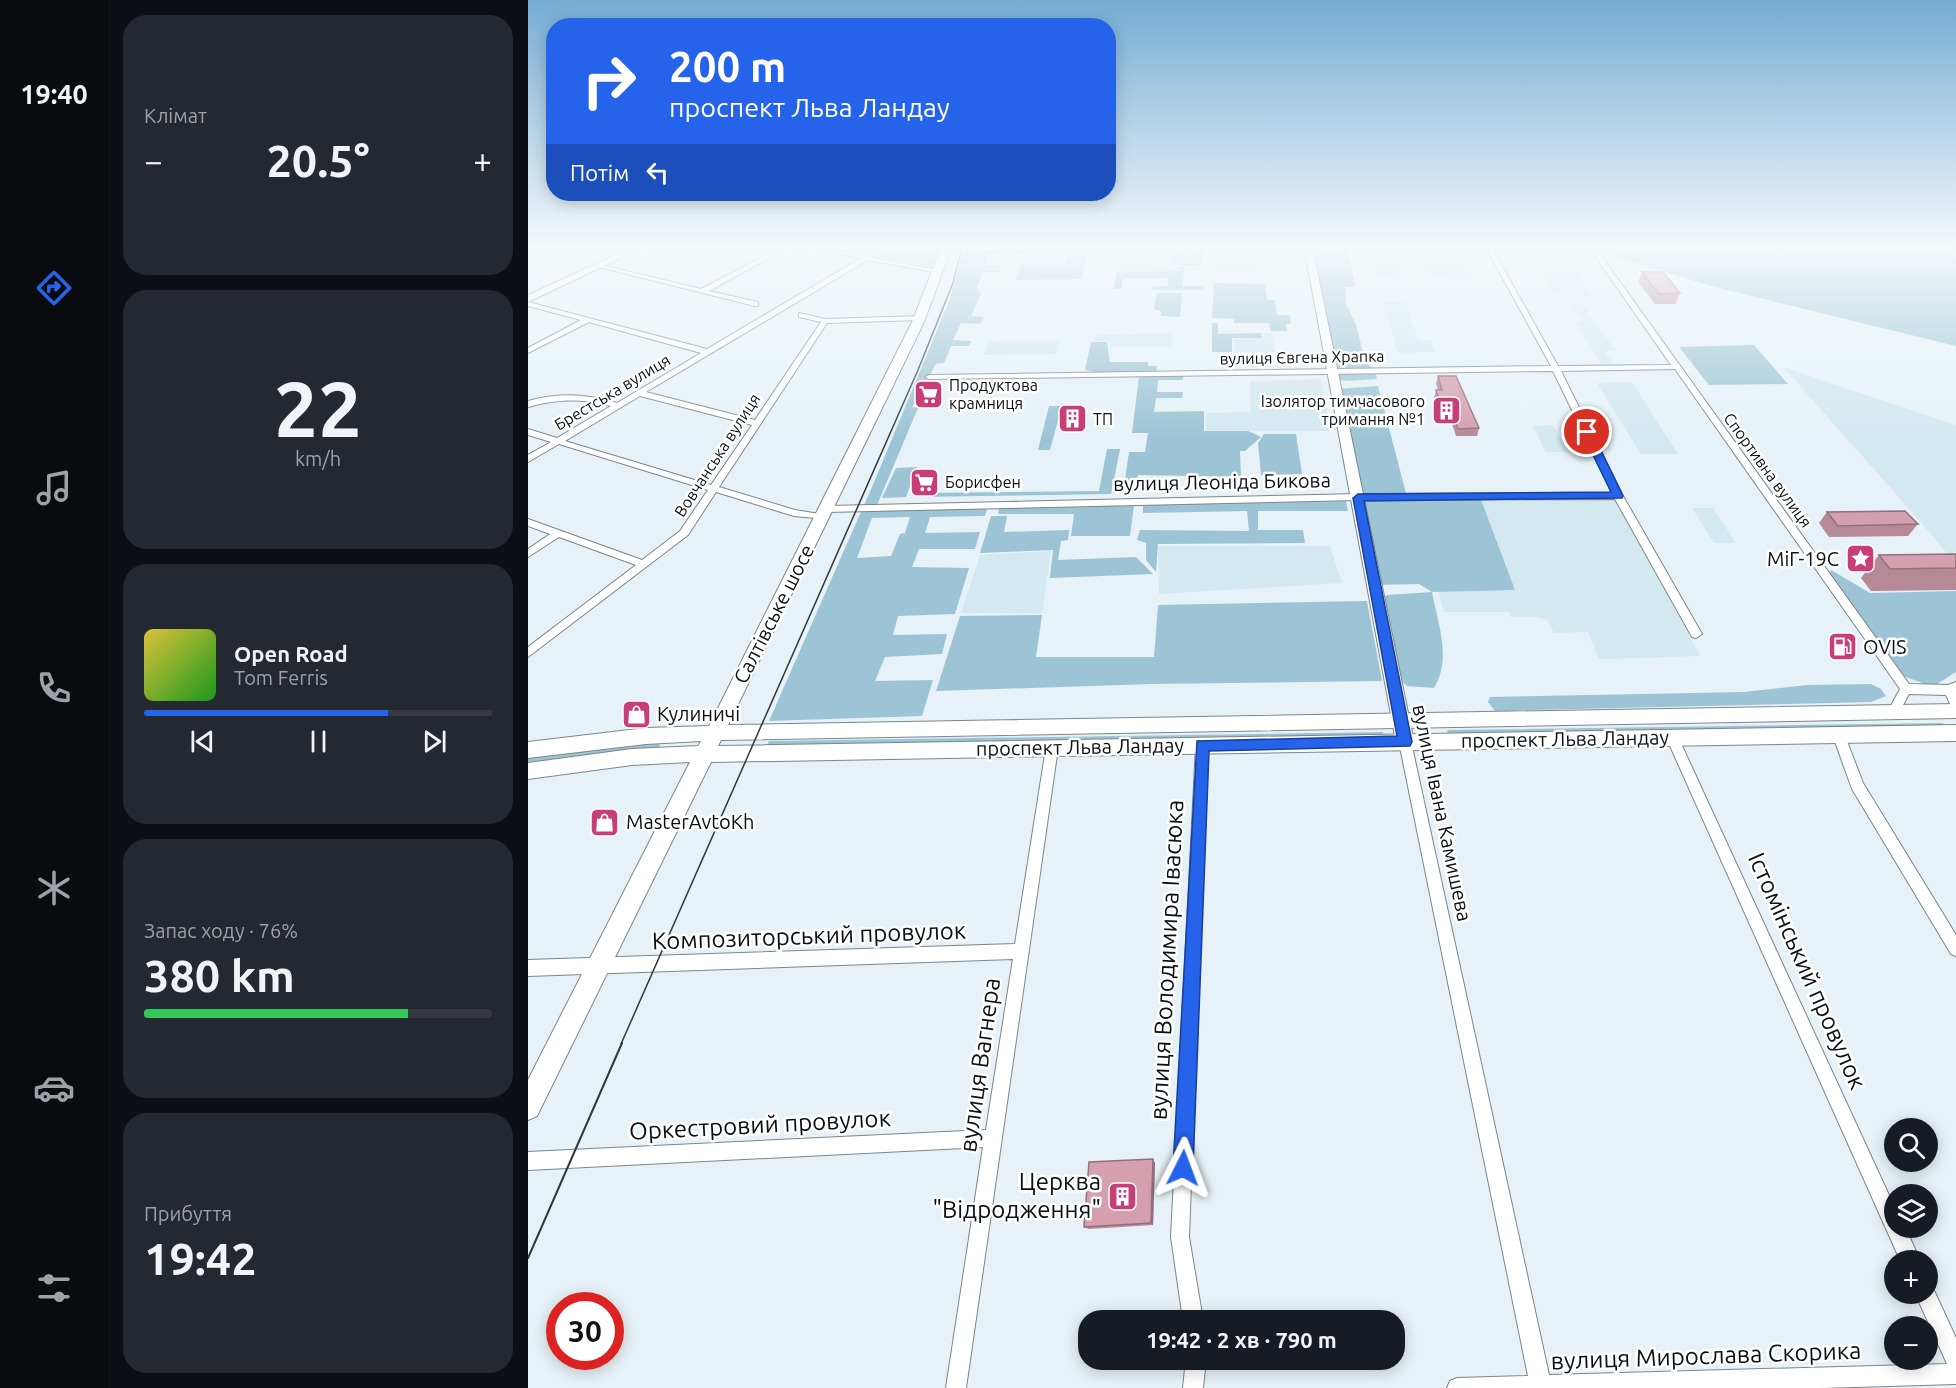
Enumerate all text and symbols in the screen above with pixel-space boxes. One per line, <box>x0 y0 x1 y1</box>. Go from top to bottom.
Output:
icon: right <box>570 42 648 120</box>
text: 200 m <box>669 43 786 90</box>
text: 19:40 <box>20 79 88 109</box>
text: проспект Льва Ландау <box>669 92 950 122</box>
text: Клімат <box>144 104 207 127</box>
text: 20.5° <box>266 135 370 186</box>
text: − <box>144 142 163 179</box>
text: + <box>473 142 492 179</box>
icon: left <box>641 156 674 189</box>
text: Потім <box>570 160 629 185</box>
icon: directions <box>33 267 75 309</box>
street label: вулиця Євгена Храпка <box>1219 347 1385 367</box>
street label: Брестська вулиця <box>551 350 673 434</box>
text: 22 <box>274 364 362 452</box>
place label: Продуктова крамниця <box>949 376 1038 412</box>
supermarket icon: Продуктова крамниця <box>912 378 944 410</box>
street label: Вовчанська вулиця <box>670 390 764 520</box>
place label: Ізолятор тимчасового тримання №1 <box>1261 392 1425 428</box>
building icon: Ізолятор тимчасового тримання №1 <box>1430 394 1462 426</box>
building icon: ТП <box>1056 403 1088 435</box>
pin <box>1561 406 1612 457</box>
street label: Спортивна вулиця <box>1720 409 1816 531</box>
place label: ТП <box>1093 410 1113 428</box>
icon: arrive <box>1570 415 1603 448</box>
text: km/h <box>295 447 341 470</box>
supermarket icon: Борисфен <box>908 466 940 498</box>
icon: music <box>33 467 75 509</box>
street label: вулиця Леоніда Бикова <box>1113 468 1331 495</box>
place label: Борисфен <box>945 473 1021 491</box>
street label: Салтівське шосе <box>729 541 818 687</box>
place icon: МіГ-19С <box>1844 543 1876 575</box>
place label: МіГ-19С <box>1767 547 1839 570</box>
fuel station icon: OVIS <box>1826 631 1858 663</box>
place label: OVIS <box>1863 635 1907 658</box>
text: Open Road <box>234 641 348 666</box>
text: Tom Ferris <box>234 666 328 689</box>
icon: phone <box>33 667 75 709</box>
shop icon: Кулиничі <box>620 698 652 730</box>
place label: Кулиничі <box>657 702 740 725</box>
street label: вулиця Івана Камишева <box>1408 702 1477 923</box>
icon: previous <box>186 725 219 758</box>
icon: pause <box>302 725 335 758</box>
icon: next <box>418 725 451 758</box>
street label: проспект Льва Ландау <box>1461 725 1670 752</box>
street label: проспект Льва Ландау <box>976 733 1185 760</box>
street label: вулиця Володимира Івасюка <box>1145 799 1188 1121</box>
shop icon: MasterAvtoKh <box>589 806 621 838</box>
place label: MasterAvtoKh <box>626 810 754 833</box>
street label: Істомінський провулок <box>1743 848 1872 1093</box>
icon: climate <box>33 867 75 909</box>
street label: Композиторський провулок <box>651 917 967 954</box>
text: Запас ходу · 76% <box>144 919 298 942</box>
text: 380 km <box>144 950 295 1001</box>
street label: вулиця Вагнера <box>954 976 1005 1154</box>
icon: car <box>33 1067 75 1109</box>
street label: Оркестровий провулок <box>628 1104 891 1145</box>
map controls <box>1884 1118 1938 1370</box>
button: search <box>1884 1118 1938 1172</box>
position arrow <box>1151 1136 1215 1200</box>
place label: Церква "Відродження" <box>932 1168 1101 1223</box>
building icon: Церква "Відродження" <box>1106 1180 1138 1212</box>
button: layers <box>1884 1184 1938 1238</box>
text: Прибуття <box>144 1202 232 1225</box>
text: 19:42 <box>144 1233 257 1284</box>
button: + <box>1884 1250 1938 1304</box>
icon: filters <box>33 1267 75 1309</box>
speed limit sign: 30 <box>546 1292 624 1370</box>
button: − <box>1884 1316 1938 1370</box>
text: 19:42 · 2 хв · 790 m <box>1146 1327 1337 1352</box>
street label: вулиця Мирослава Скорика <box>1550 1337 1862 1374</box>

